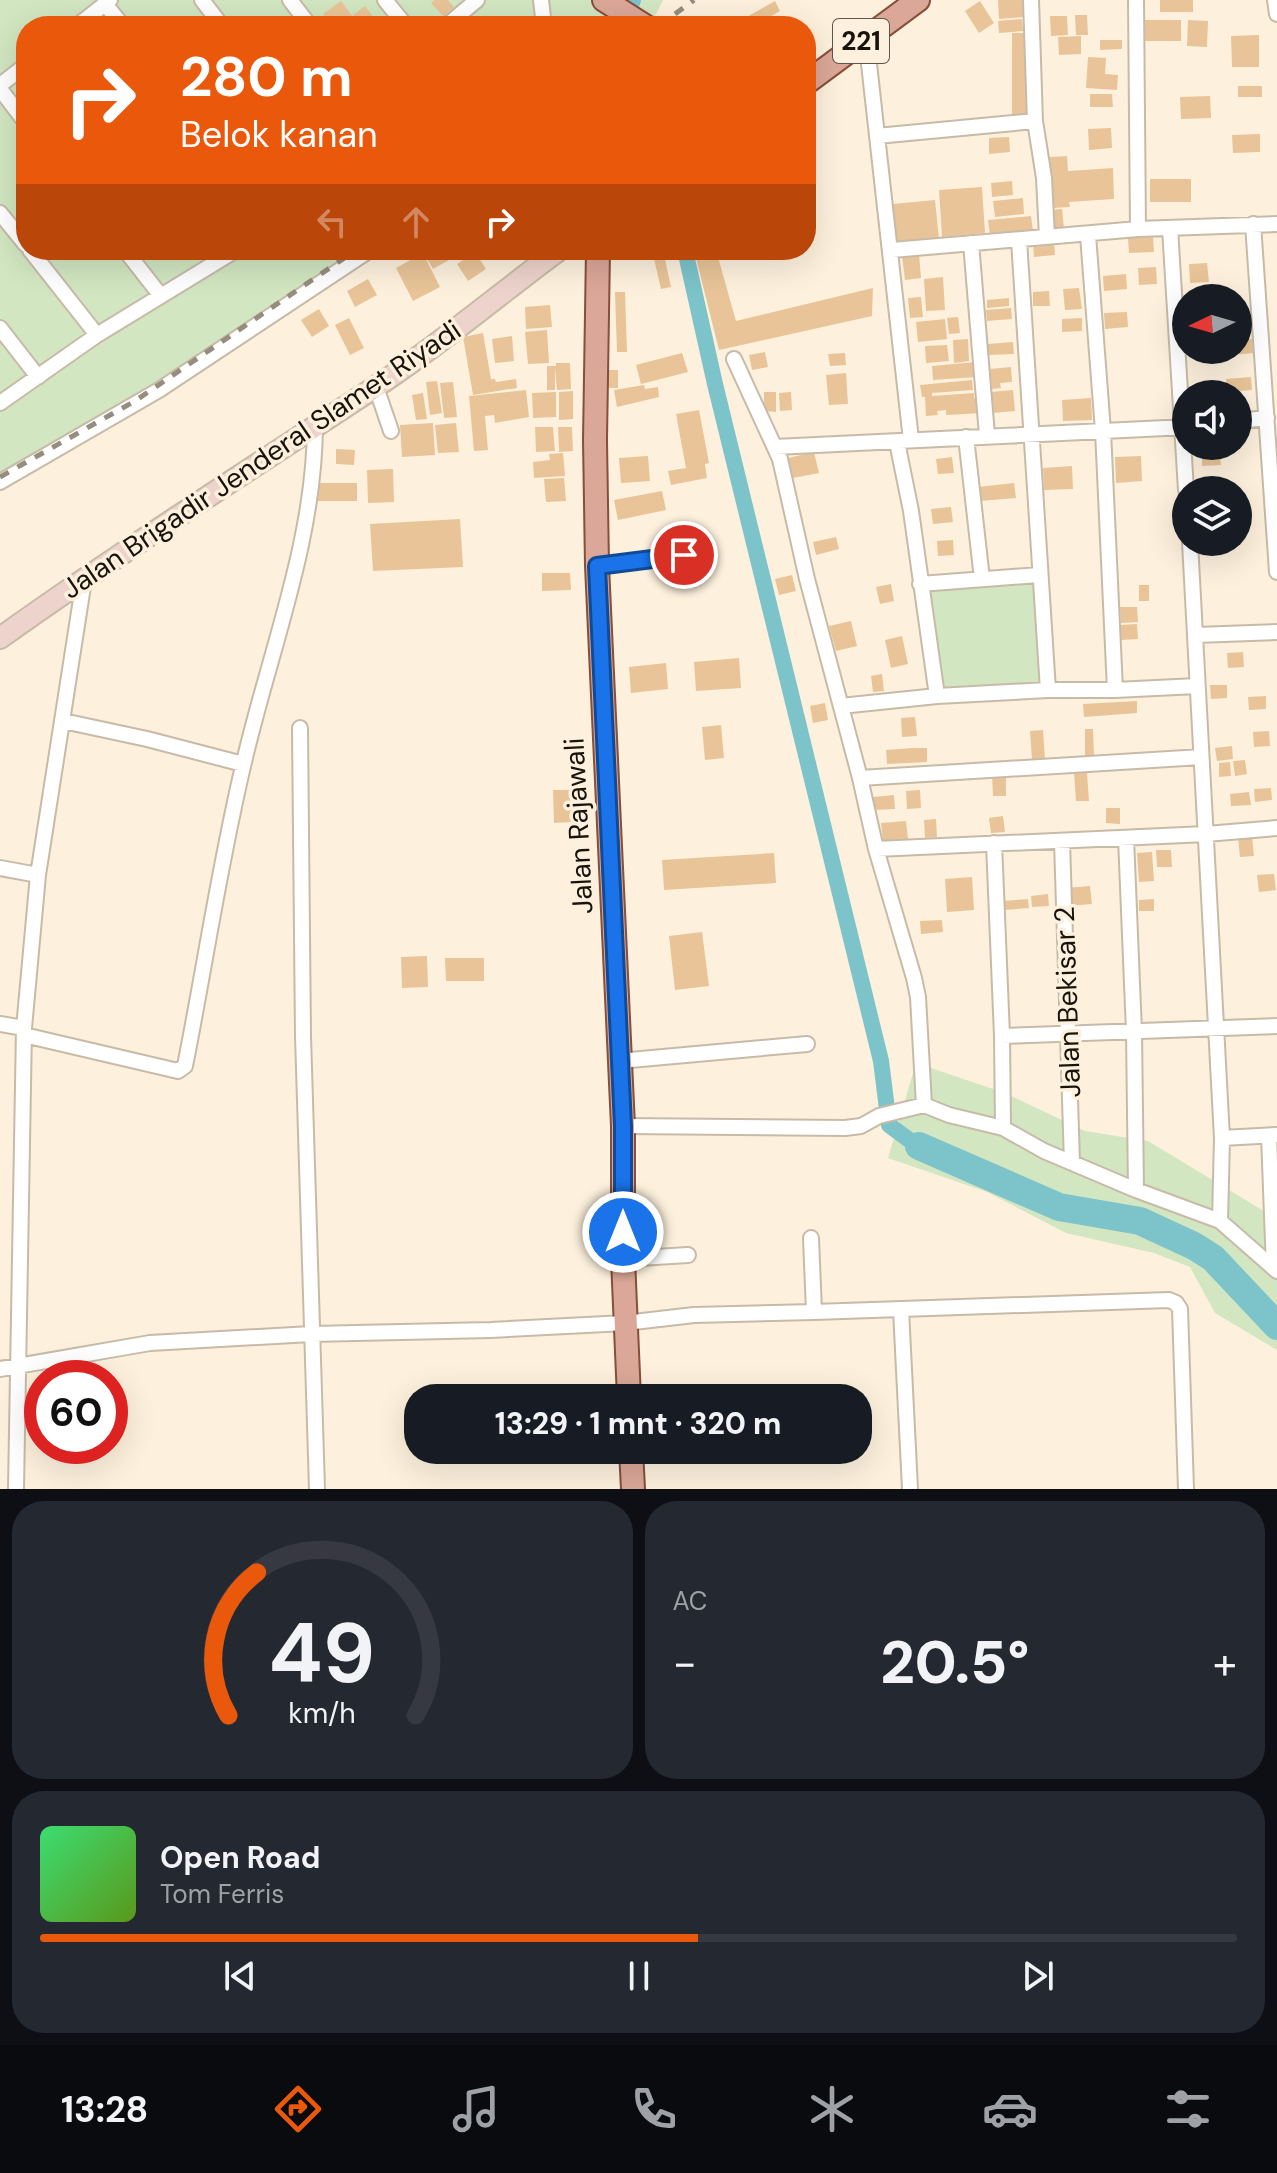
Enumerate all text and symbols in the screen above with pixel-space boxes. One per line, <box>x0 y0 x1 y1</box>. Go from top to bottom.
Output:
road number: 221 <box>833 19 889 63</box>
text: 280 m <box>180 40 353 113</box>
icon: right <box>48 48 152 152</box>
text: Belok kanan <box>180 111 378 158</box>
icon: left <box>310 200 354 244</box>
icon: ahead <box>394 200 438 244</box>
icon: right <box>478 200 522 244</box>
north arrow <box>1172 284 1252 364</box>
map controls <box>1172 284 1252 556</box>
street label: Jalan Brigadir Jenderal Slamet Riyadi <box>54 312 468 607</box>
button: sound <box>1172 380 1252 460</box>
button: layers <box>1172 476 1252 556</box>
pin <box>650 521 718 589</box>
icon: arrive <box>662 533 706 577</box>
street label: Jalan Rajawali <box>555 737 602 915</box>
street label: Jalan Bekisar 2 <box>1046 906 1089 1098</box>
position arrow <box>581 1190 665 1274</box>
speed limit sign: 60 <box>24 1360 128 1464</box>
text: 13:29 · 1 mnt · 320 m <box>495 1404 781 1443</box>
text: AC <box>673 1584 707 1618</box>
text: 49 <box>269 1599 376 1708</box>
text: 20.5° <box>880 1623 1029 1702</box>
text: − <box>673 1634 697 1692</box>
text: + <box>1213 1634 1237 1692</box>
text: km/h <box>288 1695 356 1732</box>
text: Open Road <box>160 1838 320 1877</box>
text: Tom Ferris <box>160 1877 284 1911</box>
icon: previous <box>218 1954 262 1998</box>
icon: pause <box>617 1954 661 1998</box>
icon: next <box>1016 1954 1060 1998</box>
icon: directions <box>270 2081 326 2137</box>
icon: music <box>448 2081 504 2137</box>
icon: phone <box>626 2081 682 2137</box>
icon: climate <box>804 2081 860 2137</box>
icon: car <box>982 2081 1038 2137</box>
icon: filters <box>1160 2081 1216 2137</box>
text: 13:28 <box>61 2086 148 2133</box>

